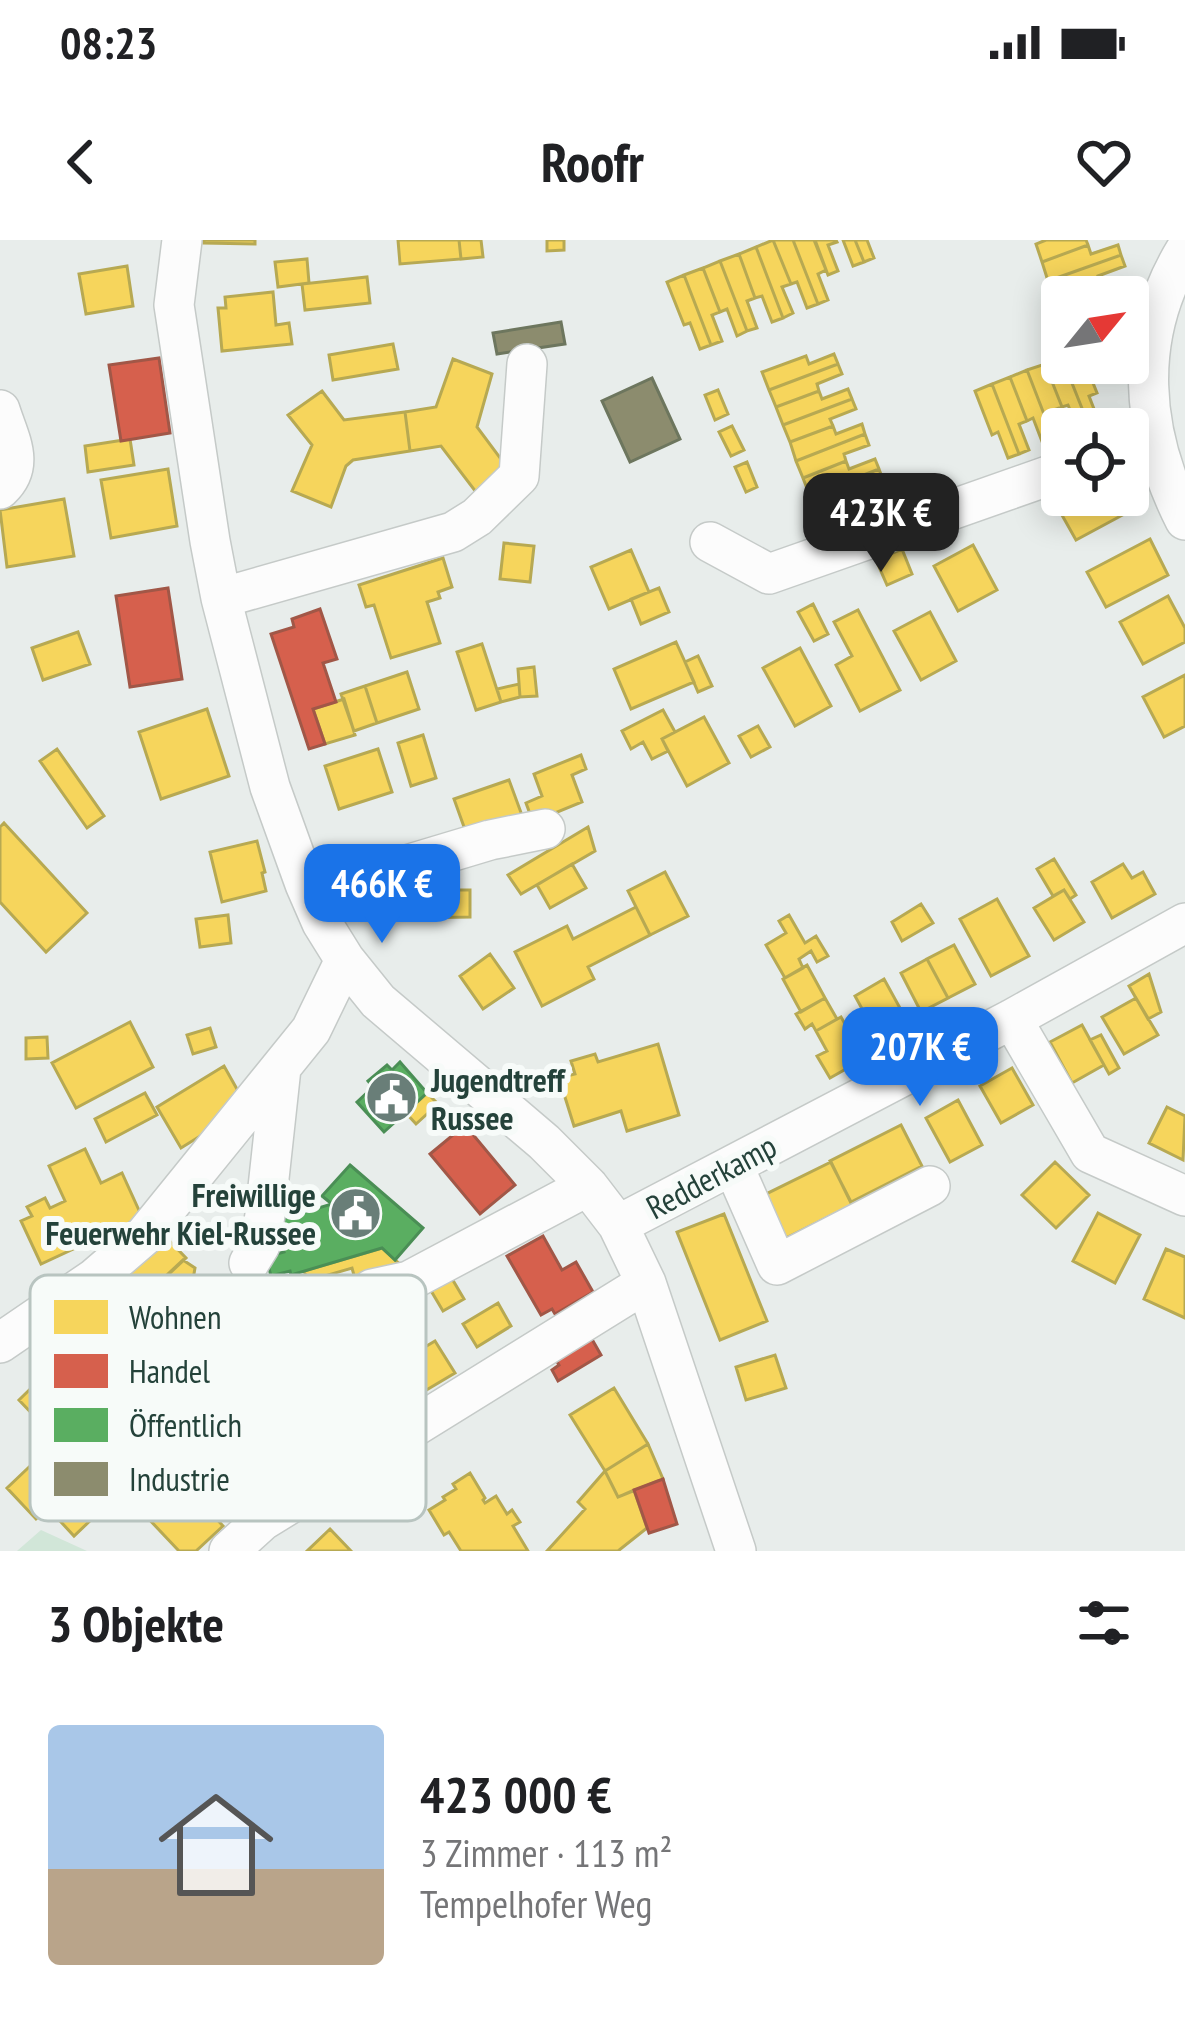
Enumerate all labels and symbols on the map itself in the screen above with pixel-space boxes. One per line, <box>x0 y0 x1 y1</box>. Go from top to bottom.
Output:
north arrow <box>1041 276 1149 384</box>
pin: 423K € <box>783 473 979 575</box>
pin: 466K € <box>284 844 480 946</box>
pin: 207K € <box>822 1007 1018 1109</box>
place label: Jugendtreff Russee <box>430 1058 567 1139</box>
public building icon: Jugendtreff Russee <box>364 1070 420 1126</box>
street label: Redderkamp <box>639 1124 783 1228</box>
place label: Freiwillige Feuerwehr Kiel-Russee <box>46 1173 316 1254</box>
public building icon: Freiwillige Feuerwehr Kiel-Russee <box>327 1185 383 1241</box>
legend <box>30 1275 426 1521</box>
text: Wohnen <box>129 1295 221 1338</box>
text: Handel <box>129 1349 210 1392</box>
text: Öffentlich <box>129 1403 242 1446</box>
text: Industrie <box>129 1457 230 1500</box>

